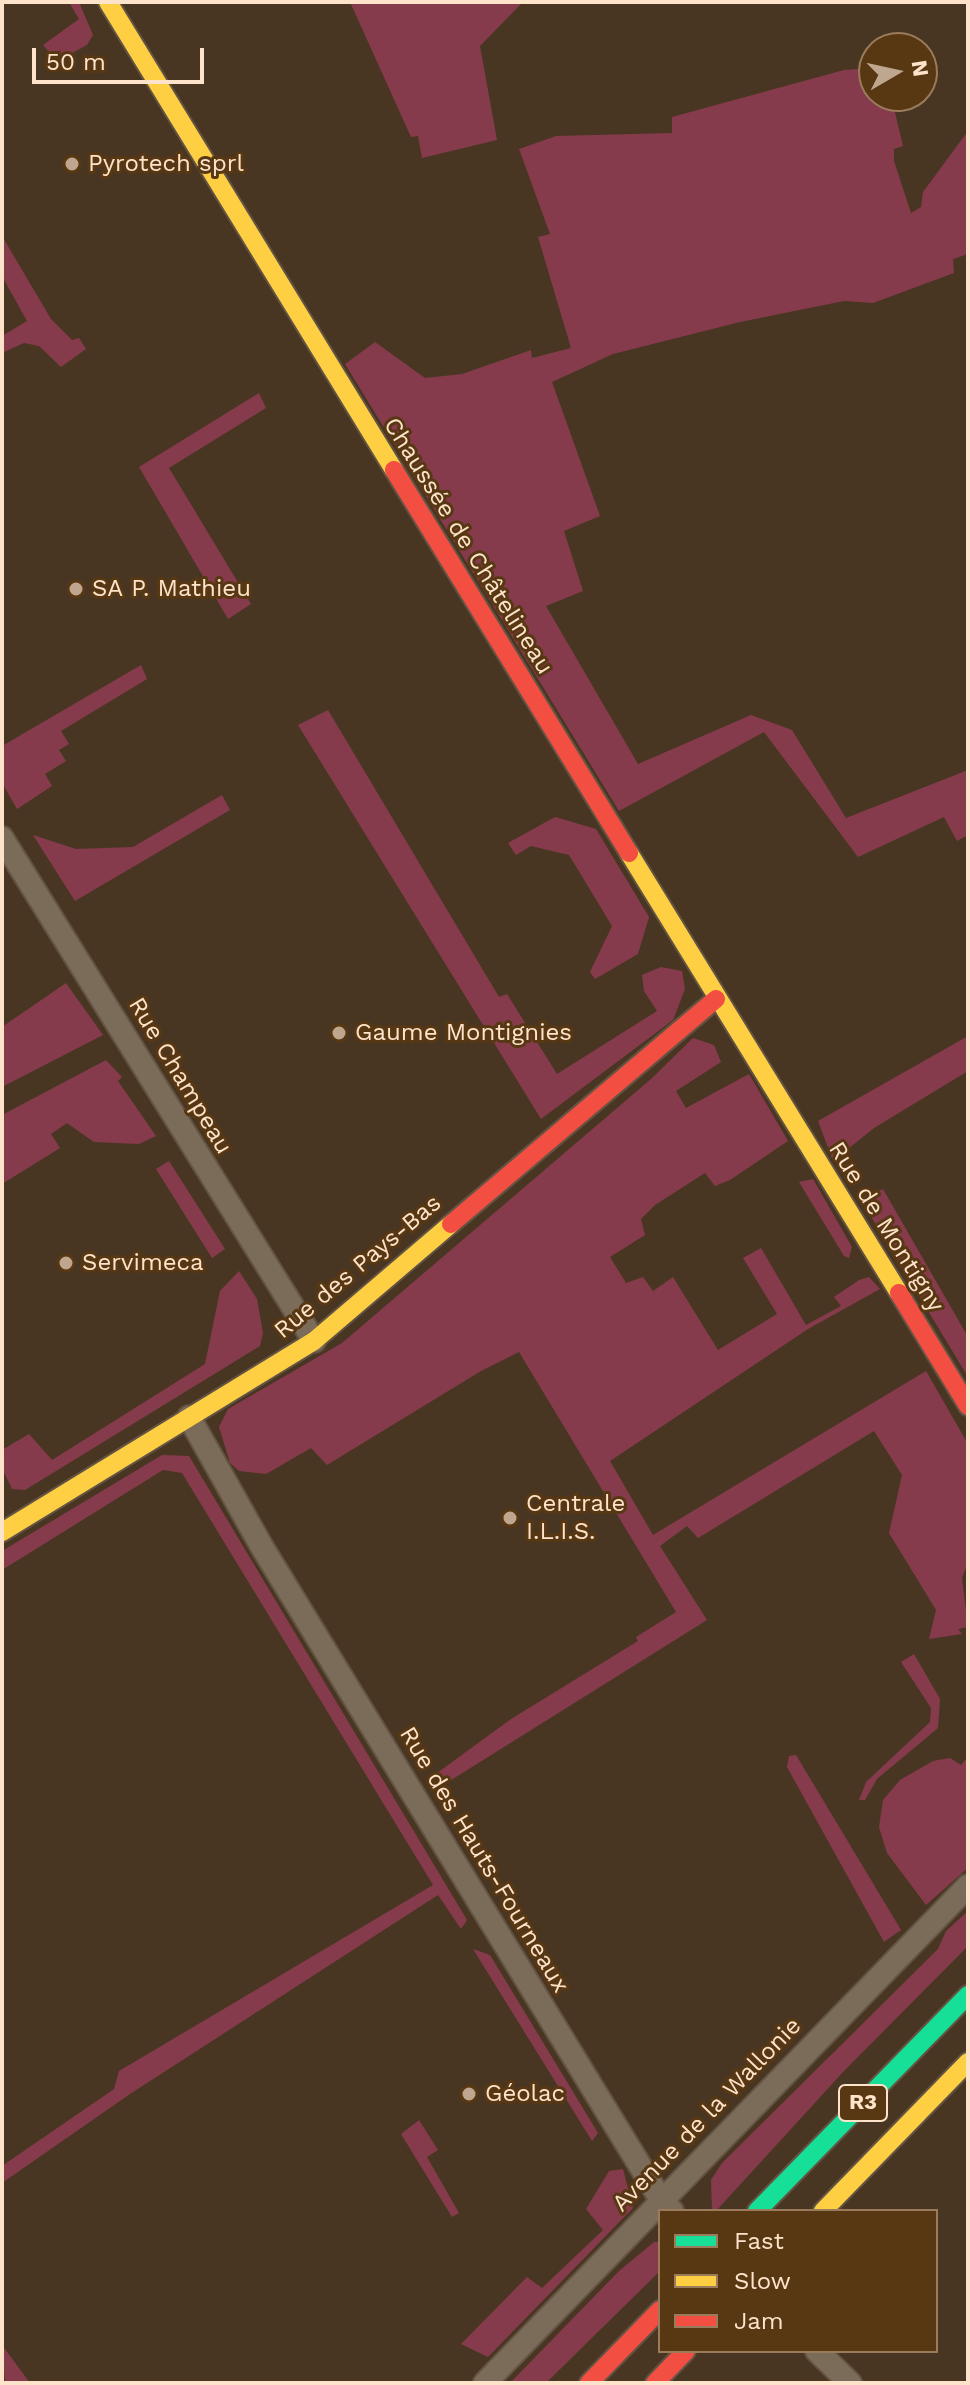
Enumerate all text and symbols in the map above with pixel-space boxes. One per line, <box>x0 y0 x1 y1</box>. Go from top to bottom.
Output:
scale bar <box>36 32 208 82</box>
north arrow <box>858 32 938 112</box>
text: 50 m <box>46 48 106 76</box>
text: N <box>907 58 934 78</box>
place label: Pyrotech sprl <box>88 150 244 178</box>
marker: Pyrotech sprl <box>63 155 81 173</box>
street label: Chaussée de Châtelineau <box>377 412 559 680</box>
place label: SA P. Mathieu <box>92 575 251 603</box>
marker: SA P. Mathieu <box>67 580 85 598</box>
street label: Rue Champeau <box>122 992 238 1160</box>
place label: Gaume Montignies <box>355 1019 572 1047</box>
marker: Gaume Montignies <box>330 1024 348 1042</box>
street label: Rue de Montigny <box>822 1137 950 1317</box>
street label: Rue des Pays-Bas <box>269 1189 447 1345</box>
place label: Servimeca <box>82 1249 204 1277</box>
marker: Servimeca <box>57 1254 75 1272</box>
place label: Centrale I.L.I.S. <box>526 1490 625 1546</box>
marker: Centrale I.L.I.S. <box>501 1509 519 1527</box>
street label: Rue des Hauts-Fourneaux <box>393 1722 575 1998</box>
street label: Avenue de la Wallonie <box>607 2012 807 2218</box>
place label: Géolac <box>485 2080 565 2108</box>
marker: Géolac <box>460 2085 478 2103</box>
road number: R3 <box>839 2085 887 2121</box>
legend <box>658 2209 938 2353</box>
text: Fast <box>734 2227 784 2255</box>
text: Slow <box>734 2267 791 2295</box>
text: Jam <box>734 2307 784 2335</box>

